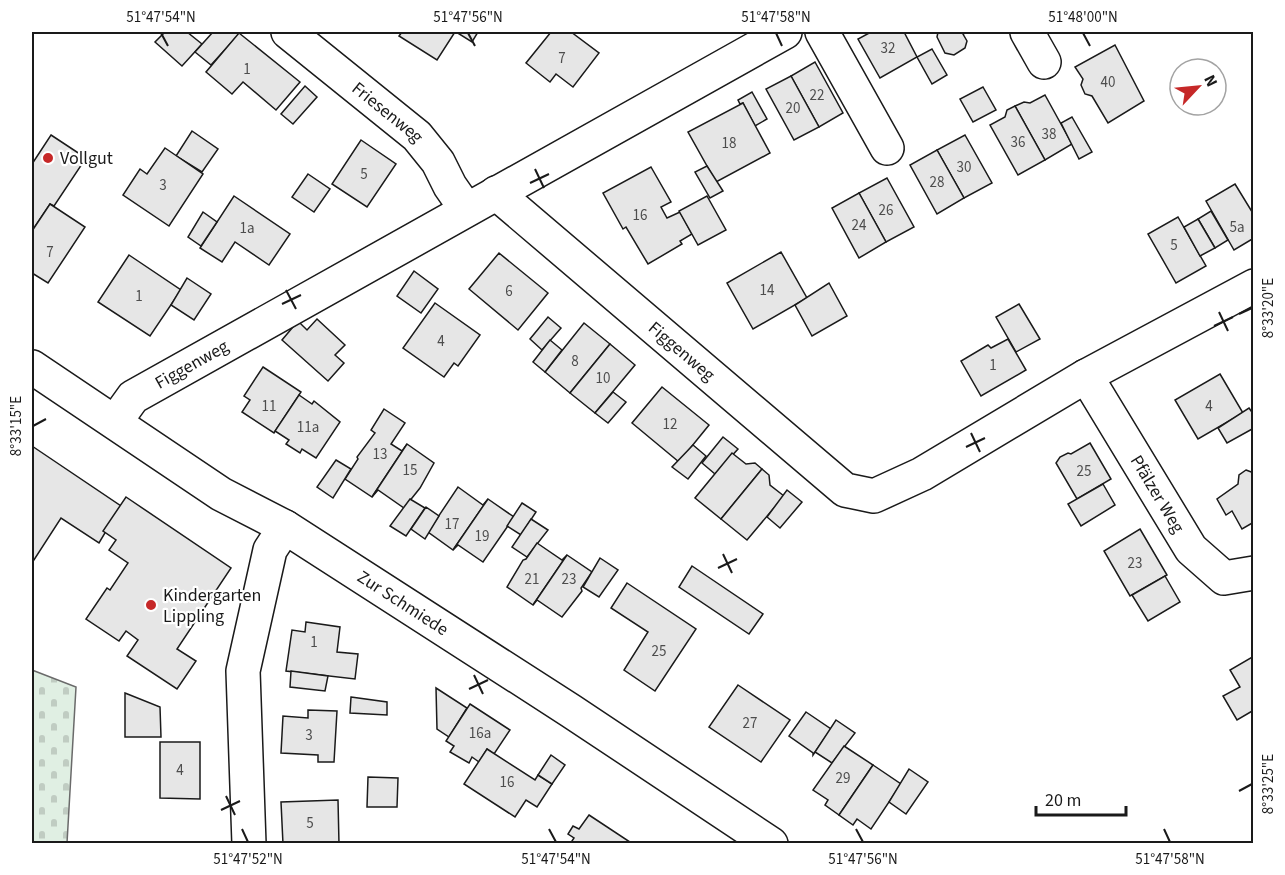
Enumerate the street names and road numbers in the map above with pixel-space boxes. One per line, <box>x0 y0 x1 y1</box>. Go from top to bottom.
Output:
street label: Friesenweg <box>347 76 430 148</box>
street label: Figgenweg <box>643 315 721 387</box>
street label: Figgenweg <box>150 334 233 395</box>
street label: Pfälzer Weg <box>1124 450 1191 538</box>
street label: Zur Schmiede <box>353 564 453 642</box>

